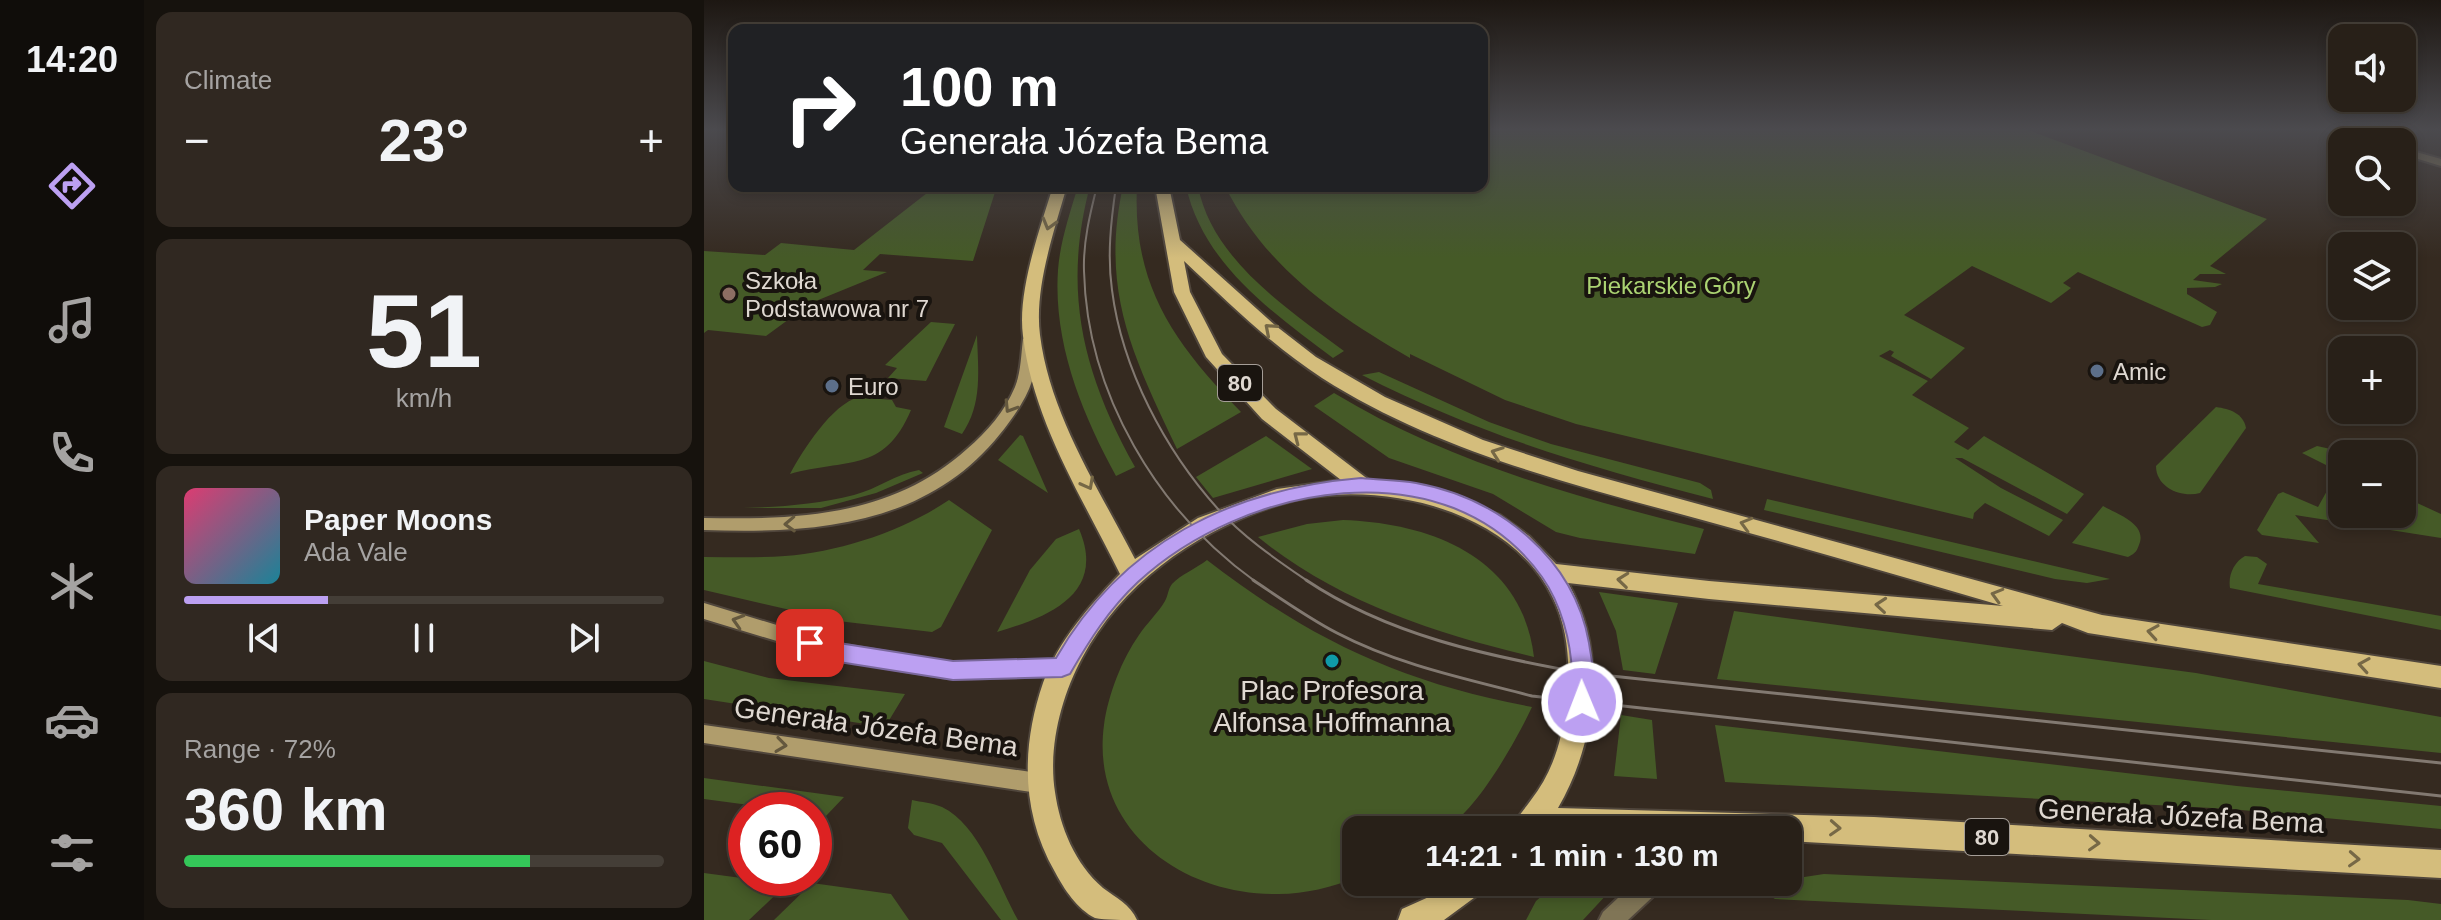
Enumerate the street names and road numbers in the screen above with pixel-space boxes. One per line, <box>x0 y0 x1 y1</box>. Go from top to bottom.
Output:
road number: 80 <box>1218 365 1262 401</box>
street label: Generała Józefa Bema <box>732 692 1020 762</box>
street label: Generała Józefa Bema <box>2037 793 2325 839</box>
road number: 80 <box>1965 819 2009 855</box>

